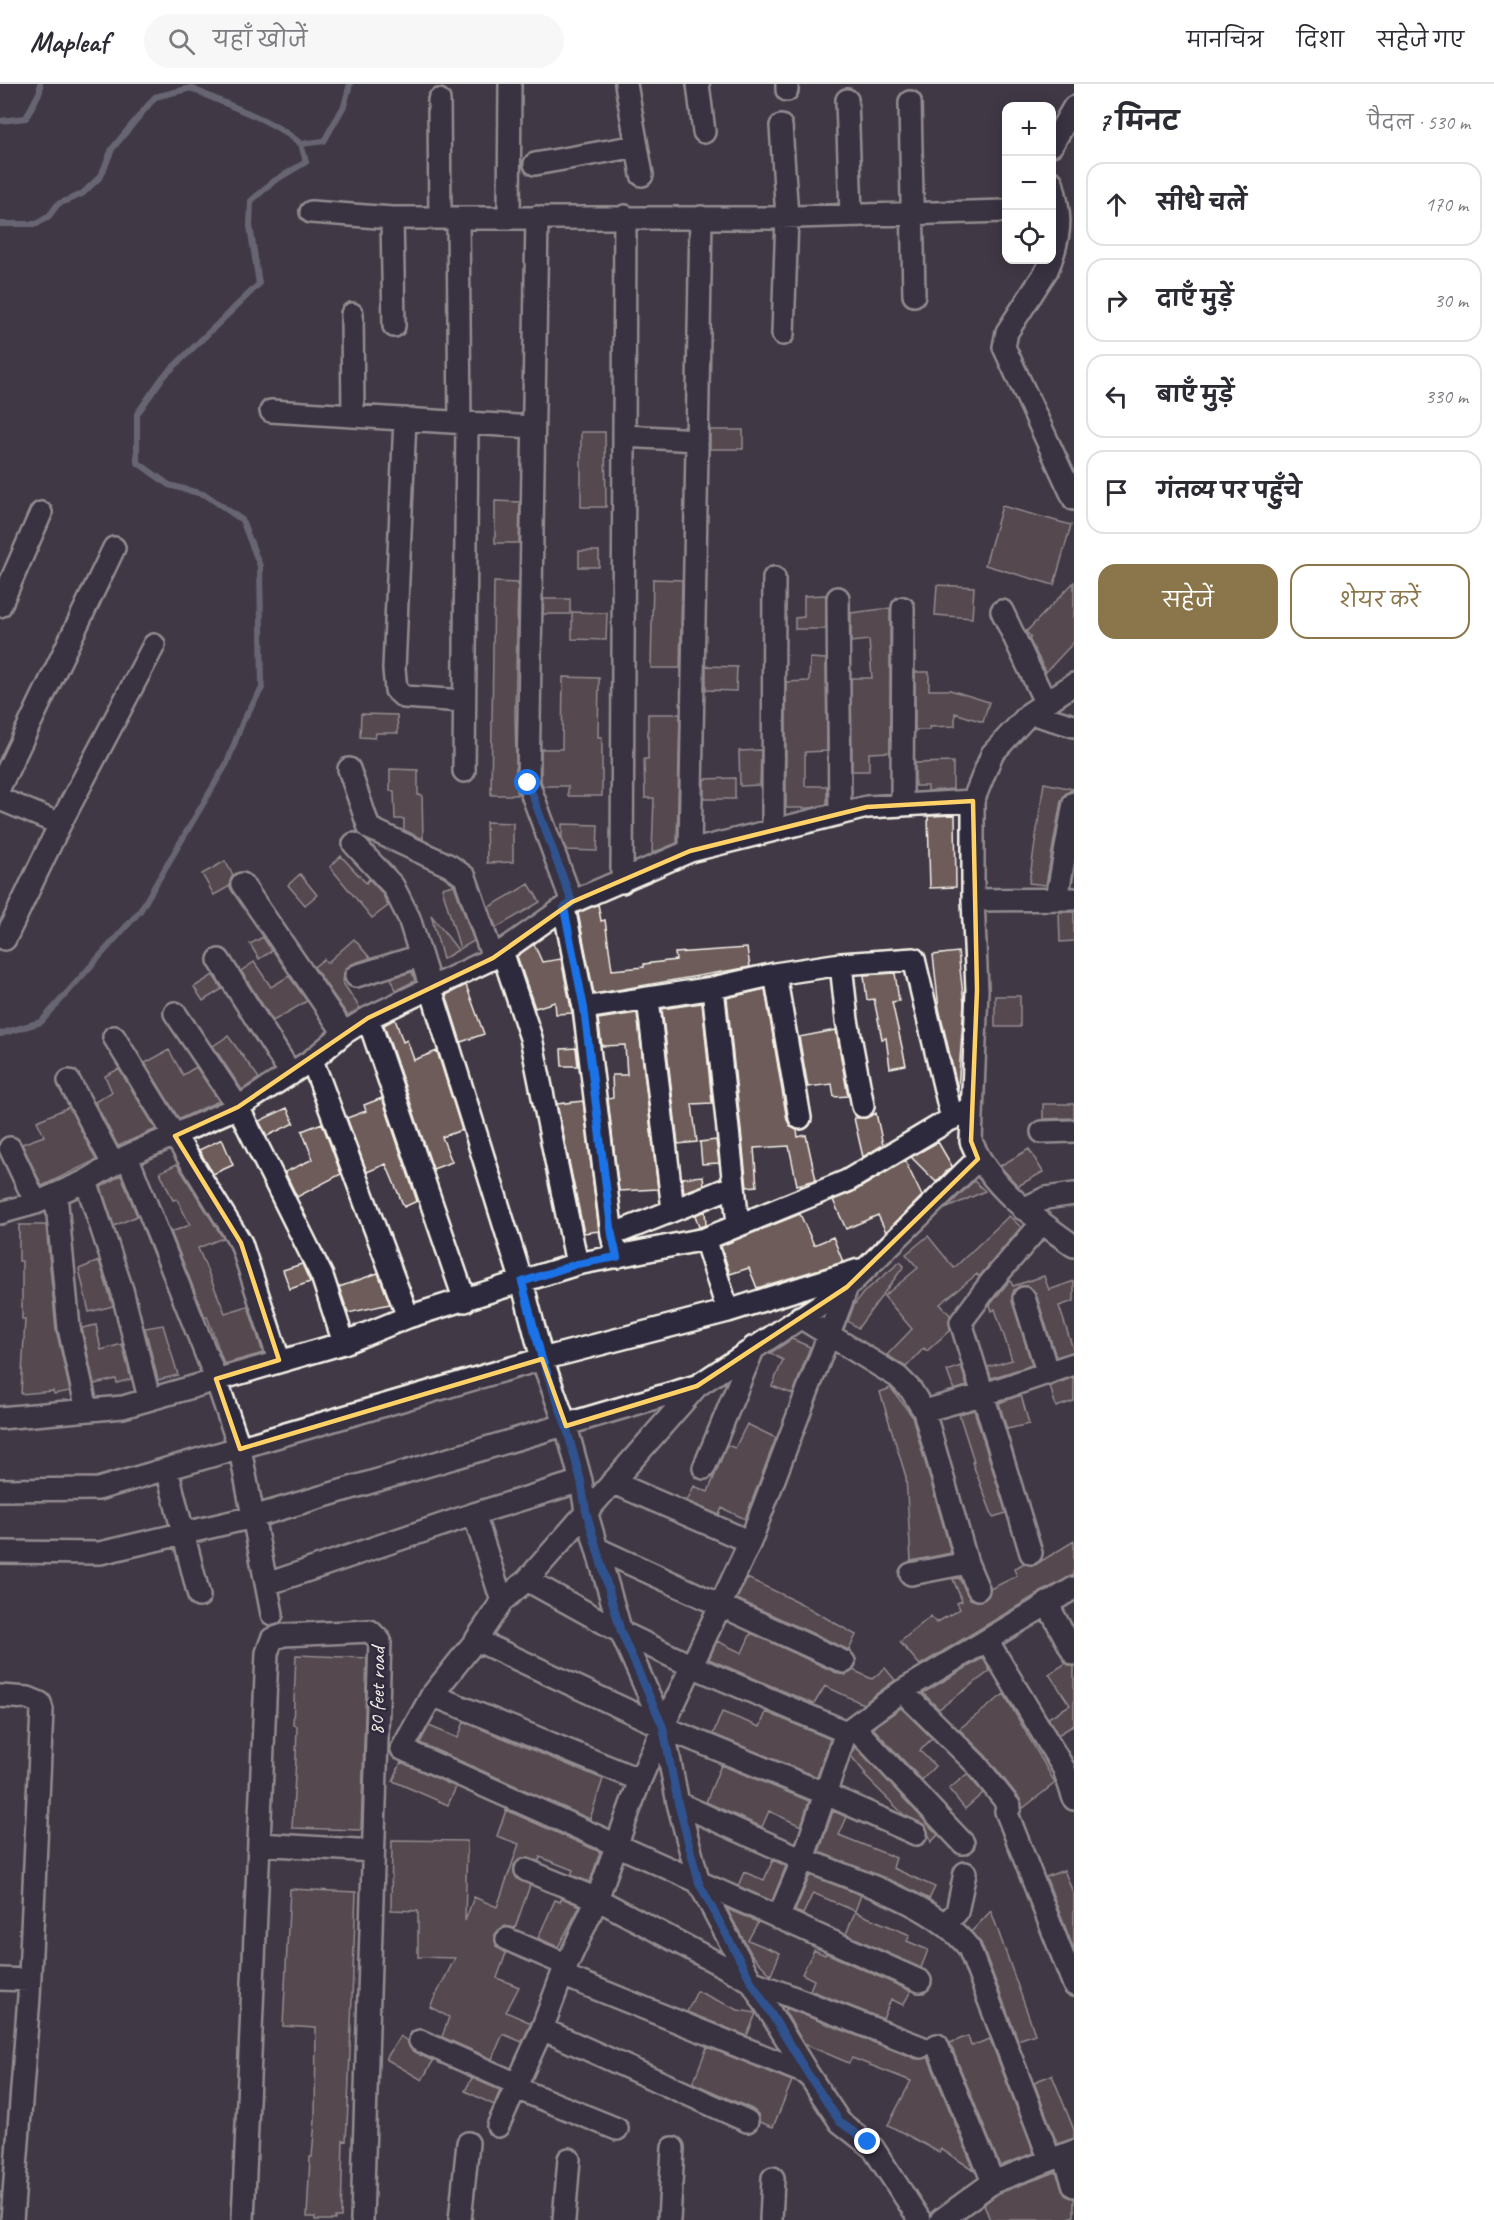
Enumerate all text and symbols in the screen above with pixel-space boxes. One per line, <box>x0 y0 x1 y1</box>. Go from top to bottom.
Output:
search box <box>144 14 564 68</box>
text: Mapleaf <box>30 24 108 59</box>
icon: search <box>165 25 198 58</box>
text: यहाँ खोजें <box>213 26 307 54</box>
text: मानचित्र <box>1186 27 1263 53</box>
text: दिशा <box>1296 27 1344 53</box>
text: सहेजे गए <box>1377 27 1464 53</box>
map controls <box>1002 102 1056 264</box>
button: + <box>1002 102 1056 156</box>
text: 7 मिनट <box>1098 105 1179 138</box>
text: पैदल · 530 m <box>1367 110 1470 135</box>
button: − <box>1002 156 1056 210</box>
icon: ahead <box>1100 188 1133 221</box>
text: सीधे चलें <box>1157 189 1247 217</box>
text: 170 m <box>1425 192 1468 217</box>
button: locate <box>1002 210 1056 264</box>
icon: right <box>1100 284 1133 317</box>
text: दाएँ मुड़ें <box>1157 285 1233 313</box>
text: 30 m <box>1434 288 1468 313</box>
icon: left <box>1100 380 1133 413</box>
text: बाएँ मुड़ें <box>1157 381 1234 409</box>
text: 330 m <box>1425 384 1468 409</box>
icon: arrive <box>1100 476 1133 509</box>
text: गंतव्य पर पहुँचे <box>1157 477 1301 505</box>
button: सहेजें <box>1098 564 1278 639</box>
button: शेयर करें <box>1290 564 1470 639</box>
route start <box>514 769 540 795</box>
street label: 80 feet road <box>363 1643 391 1735</box>
route end <box>854 2128 880 2154</box>

